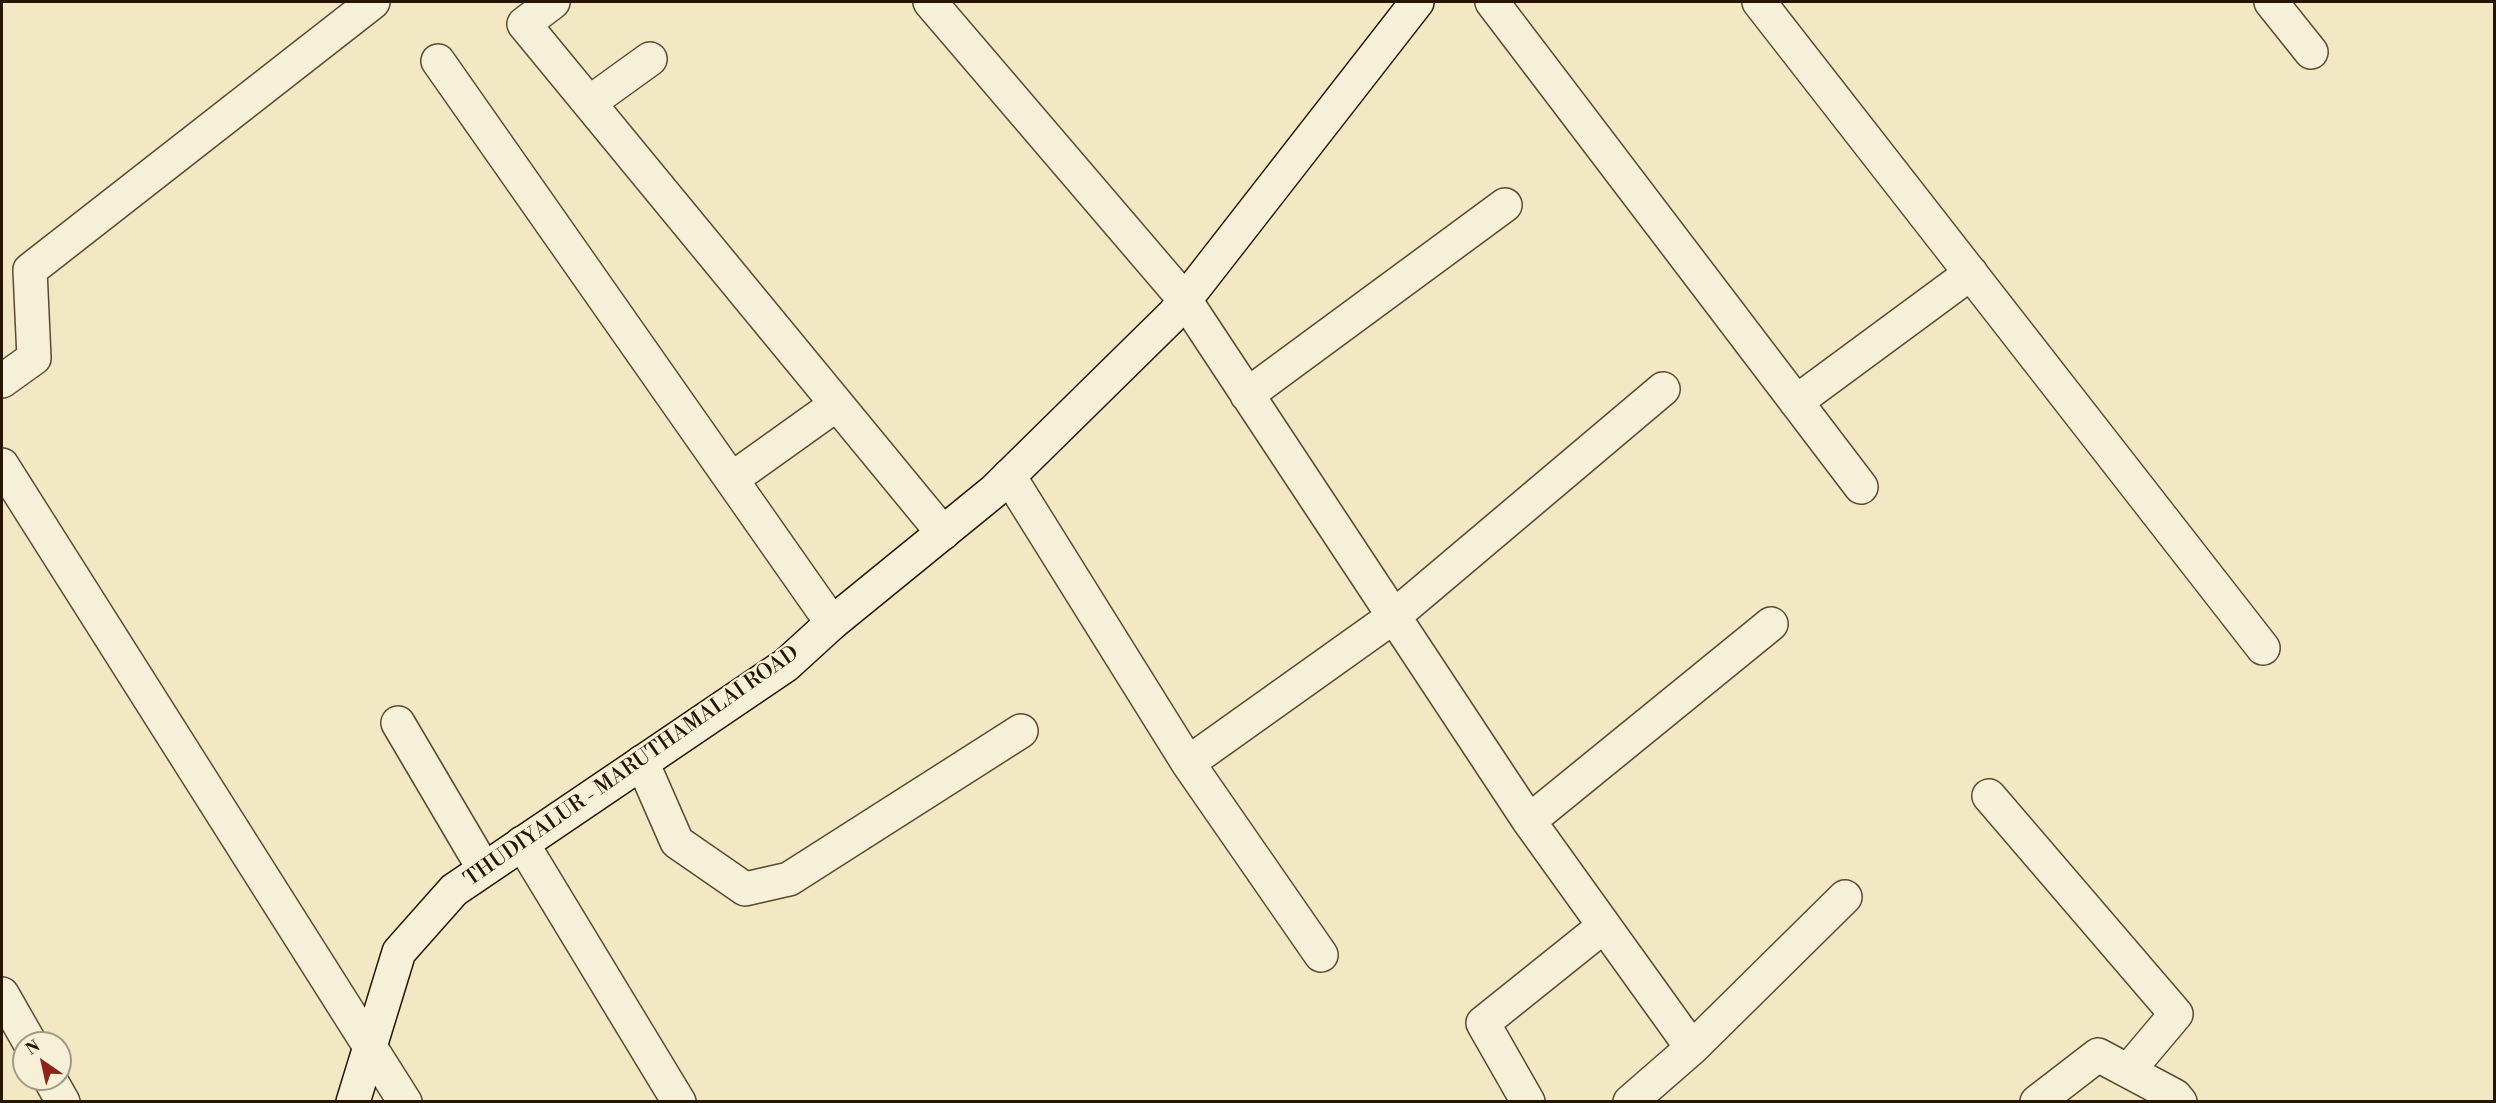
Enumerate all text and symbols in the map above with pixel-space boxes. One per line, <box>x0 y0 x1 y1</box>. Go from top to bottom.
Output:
street label: THUDIYALUR - MARUTHAMALAI ROAD <box>460 641 804 893</box>
north arrow <box>12 1031 72 1091</box>
text: N <box>22 1036 44 1060</box>

